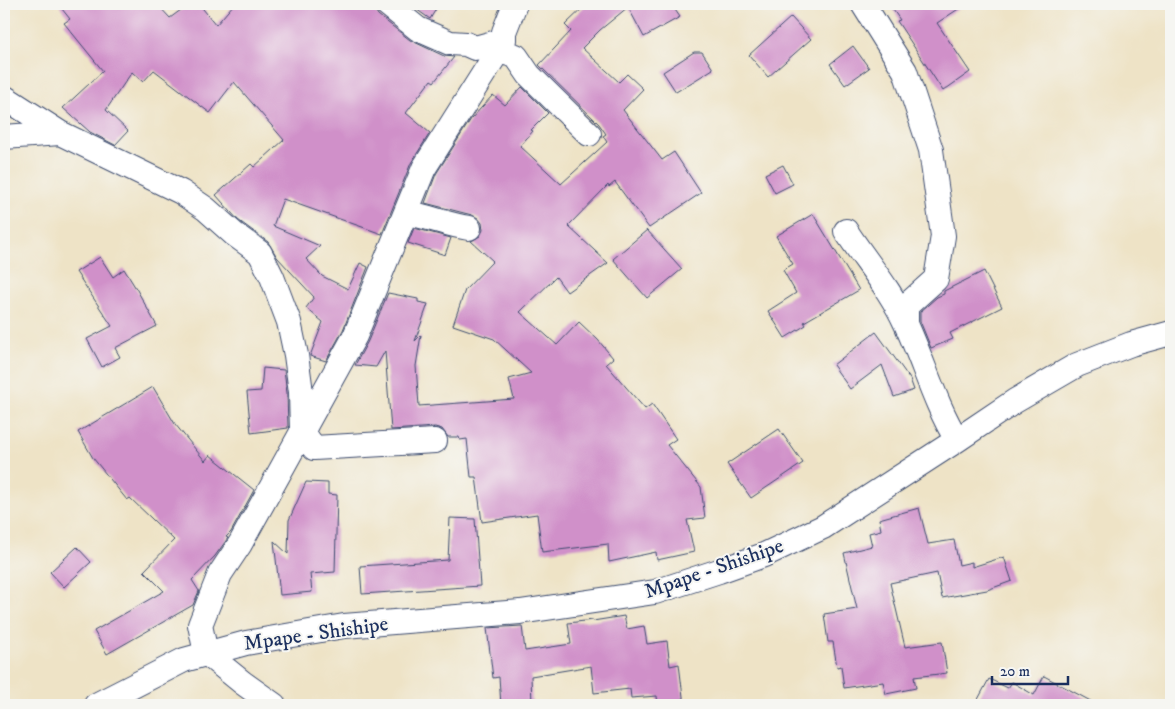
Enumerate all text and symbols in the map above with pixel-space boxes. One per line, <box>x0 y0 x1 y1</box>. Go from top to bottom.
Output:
street label: Mpape - Shishipe <box>641 533 787 605</box>
street label: Mpape - Shishipe <box>242 611 390 657</box>
scale bar <box>992 654 1069 686</box>
text: 20 m <box>1000 662 1030 681</box>

